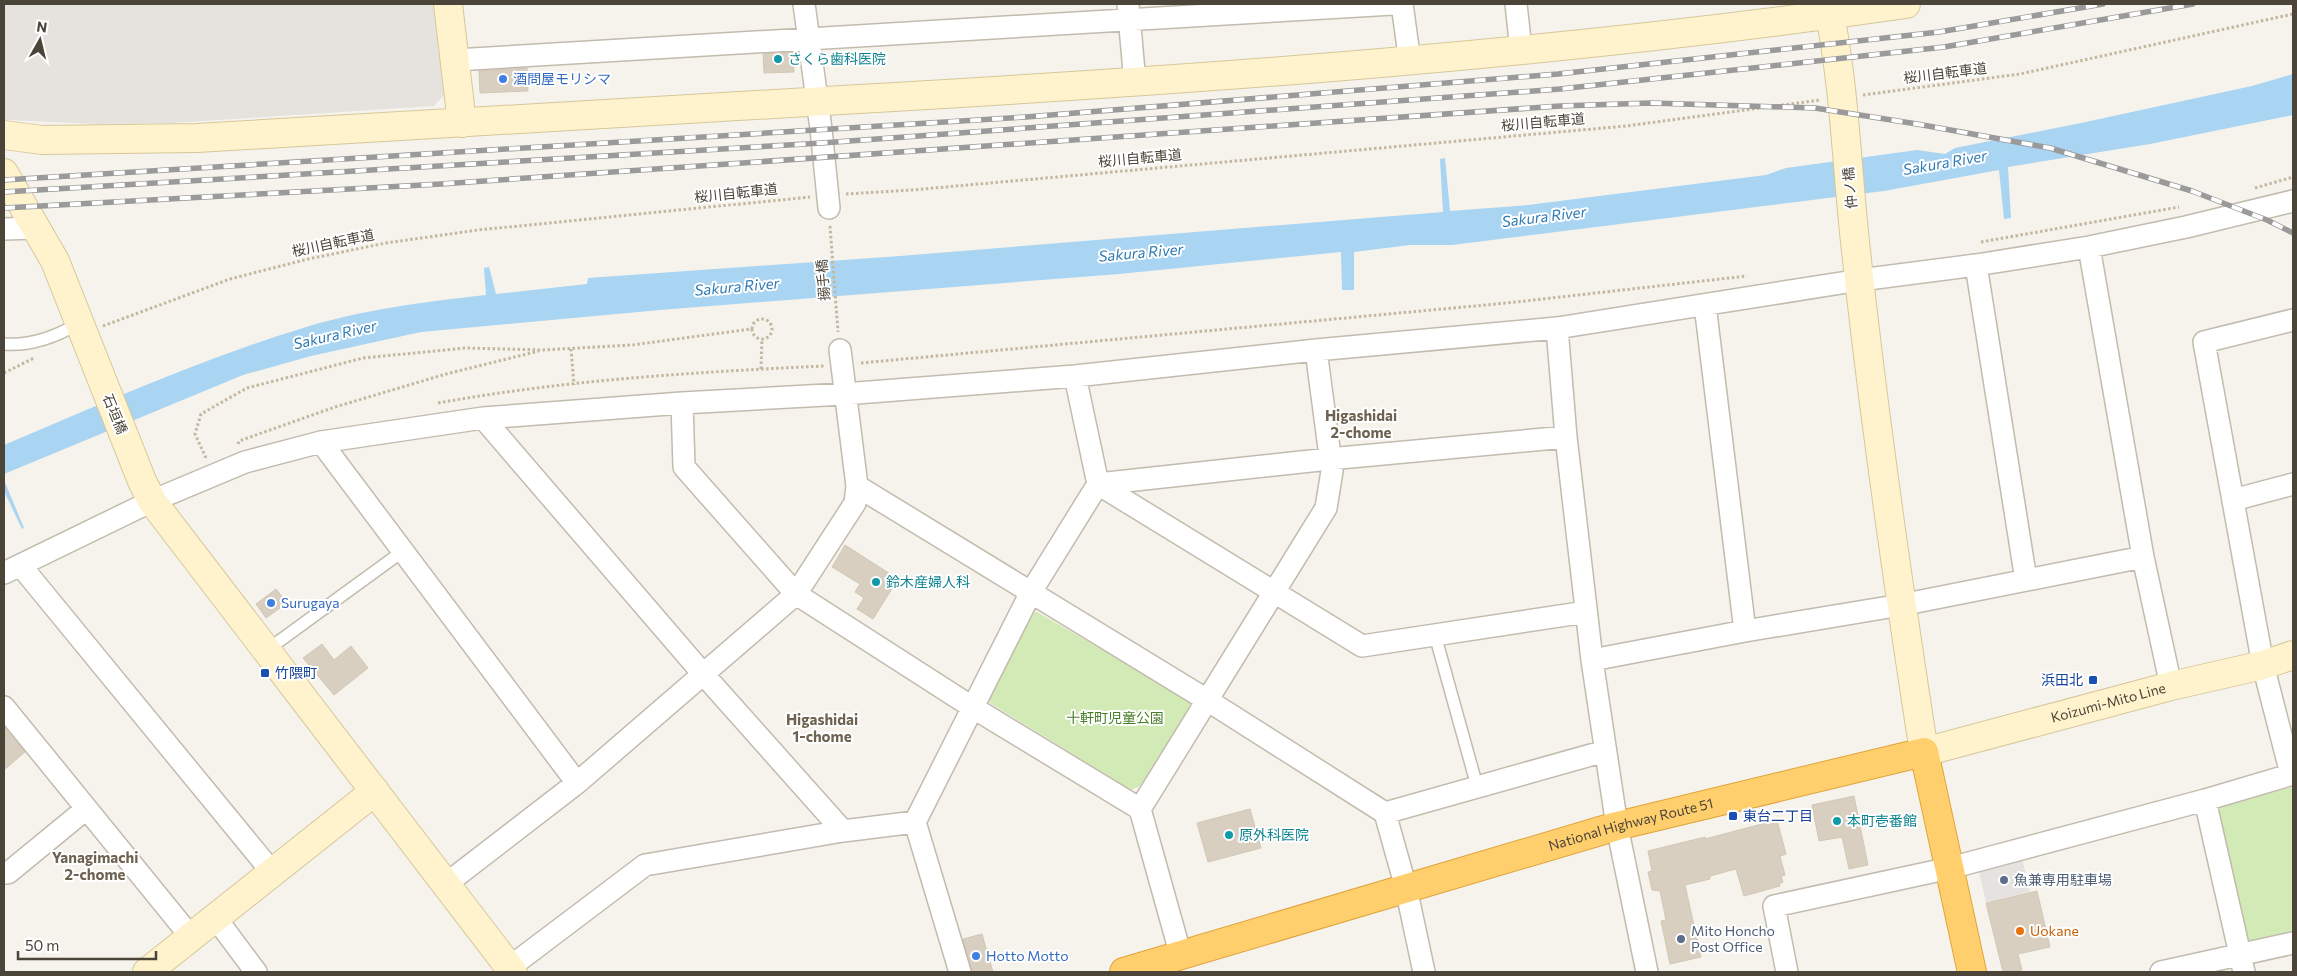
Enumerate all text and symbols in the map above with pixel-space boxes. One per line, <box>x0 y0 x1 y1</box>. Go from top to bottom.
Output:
north arrow <box>15 15 65 65</box>
text: N <box>35 17 48 36</box>
place label: さくら歯科医院 <box>788 50 886 67</box>
marker: さくら歯科医院 <box>772 53 784 65</box>
street label: 桜川自転車道 <box>1902 59 1988 86</box>
place label: 酒問屋モリシマ <box>513 70 611 87</box>
marker: 酒問屋モリシマ <box>497 73 509 85</box>
street label: 桜川自転車道 <box>1500 109 1586 134</box>
street label: 桜川自転車道 <box>1097 145 1183 170</box>
water label: Sakura River <box>1901 146 1989 178</box>
street label: 仲ノ橋 <box>1839 166 1860 210</box>
street label: 桜川自転車道 <box>693 180 779 205</box>
water label: Sakura River <box>1501 202 1588 230</box>
street label: 桜川自転車道 <box>290 225 376 260</box>
water label: Sakura River <box>1098 239 1185 265</box>
street label: 搦手橋 <box>813 258 832 302</box>
water label: Sakura River <box>694 273 781 299</box>
water label: Sakura River <box>291 315 379 352</box>
street label: 石垣橋 <box>100 391 131 436</box>
district label: Higashidai 2-chome <box>1325 406 1397 441</box>
place label: 鈴木産婦人科 <box>886 573 970 590</box>
marker: 鈴木産婦人科 <box>870 576 882 588</box>
place label: Surugaya <box>281 594 340 611</box>
marker: Surugaya <box>265 597 277 609</box>
place label: 竹隈町 <box>275 664 317 681</box>
marker: 竹隈町 <box>259 667 271 679</box>
place label: 浜田北 <box>2041 671 2083 688</box>
marker: 浜田北 <box>2087 674 2099 686</box>
street label: Koizumi-Mito Line <box>2049 679 2168 726</box>
park label: 十軒町児童公園 <box>1066 709 1164 726</box>
district label: Higashidai 1-chome <box>786 710 858 745</box>
street label: National Highway Route 51 <box>1546 794 1715 854</box>
place label: 東台二丁目 <box>1743 807 1813 824</box>
marker: 東台二丁目 <box>1727 810 1739 822</box>
place label: 本町壱番館 <box>1847 812 1917 829</box>
marker: 本町壱番館 <box>1831 815 1843 827</box>
place label: 原外科医院 <box>1239 826 1309 843</box>
marker: 原外科医院 <box>1223 829 1235 841</box>
district label: Yanagimachi 2-chome <box>52 848 138 883</box>
place label: 魚兼専用駐車場 <box>2014 871 2112 888</box>
marker: 魚兼専用駐車場 <box>1998 874 2010 886</box>
place label: Mito Honcho Post Office <box>1691 922 1775 955</box>
place label: Uokane <box>2030 922 2079 939</box>
marker: Uokane <box>2014 925 2026 937</box>
scale bar <box>18 928 155 960</box>
marker: Mito Honcho Post Office <box>1675 933 1687 945</box>
text: 50 m <box>25 936 59 954</box>
place label: Hotto Motto <box>986 947 1069 964</box>
marker: Hotto Motto <box>970 950 982 962</box>

